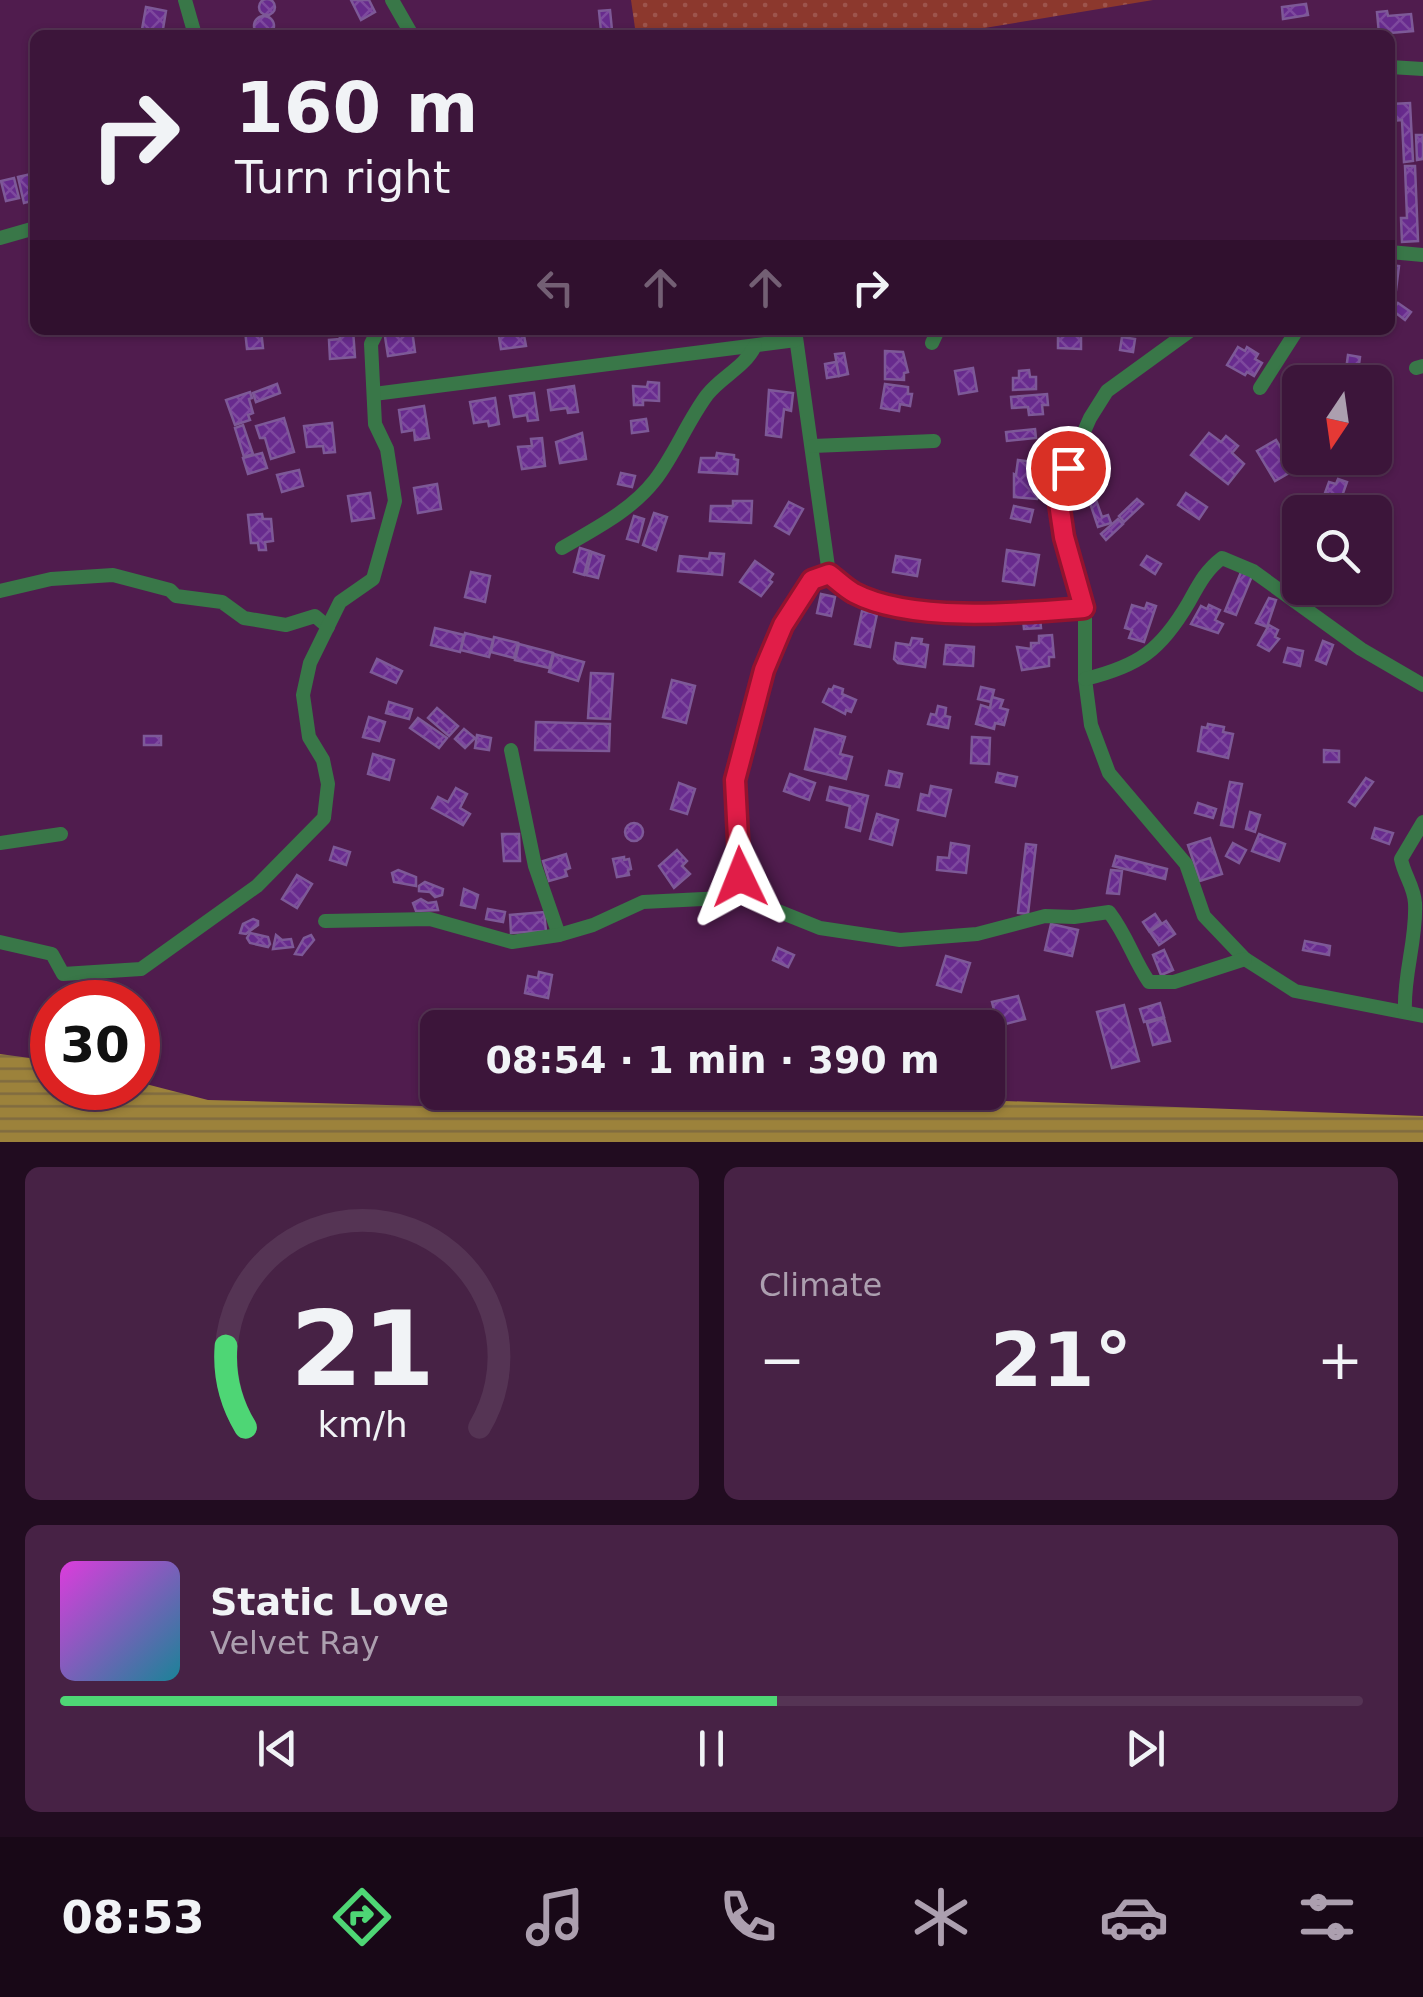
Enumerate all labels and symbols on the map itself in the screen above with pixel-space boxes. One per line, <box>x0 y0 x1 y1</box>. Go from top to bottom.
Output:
north arrow <box>1282 365 1392 475</box>
pin <box>1026 426 1111 511</box>
position arrow <box>688 825 792 929</box>
speed limit sign: 30 <box>30 980 160 1110</box>

